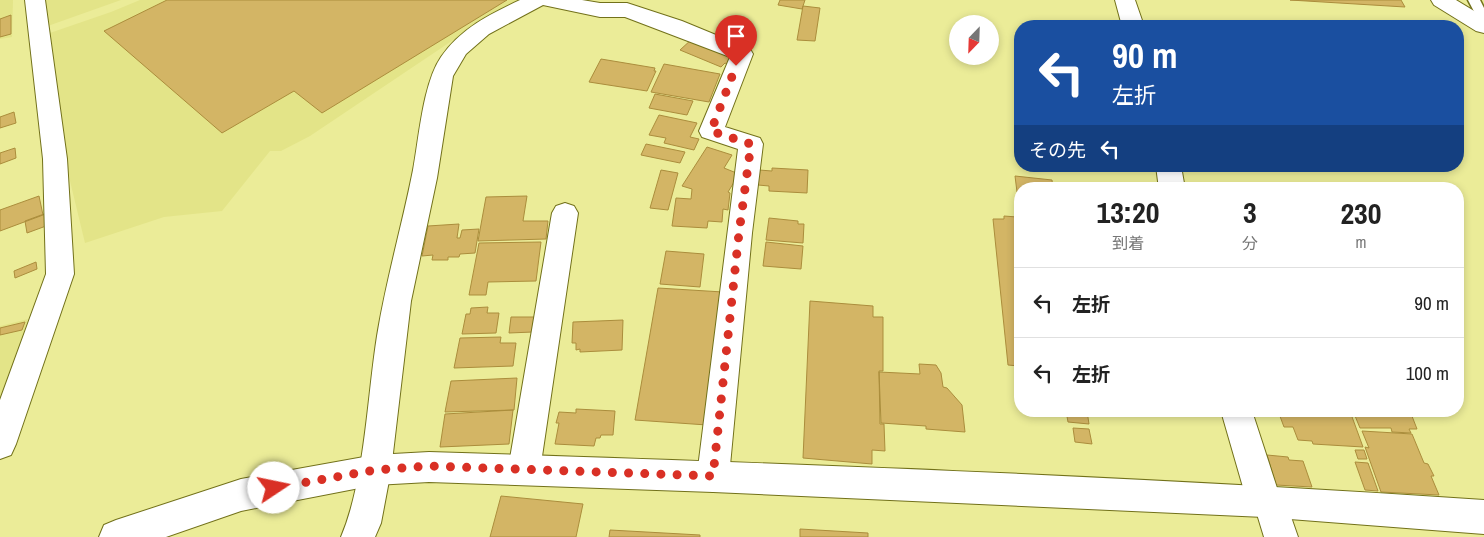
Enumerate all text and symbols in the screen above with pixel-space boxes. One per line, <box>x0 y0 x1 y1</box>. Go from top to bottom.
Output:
pin <box>715 15 757 66</box>
north arrow <box>949 15 999 65</box>
map controls <box>949 15 999 65</box>
icon: arrive <box>722 22 750 50</box>
text: 90 m <box>1112 32 1177 79</box>
icon: left <box>1029 40 1094 105</box>
text: 左折 <box>1112 80 1156 110</box>
icon: left <box>1096 135 1124 163</box>
text: その先 <box>1029 137 1086 163</box>
text: 13:20 <box>1097 192 1159 232</box>
text: 3 <box>1243 192 1257 232</box>
text: 230 <box>1340 193 1381 233</box>
text: m <box>1355 231 1366 253</box>
text: 到着 <box>1112 232 1144 254</box>
text: 分 <box>1242 232 1258 254</box>
icon: left <box>1029 289 1057 317</box>
text: 90 m <box>1414 290 1449 316</box>
text: 左折 <box>1072 291 1110 317</box>
icon: left <box>1029 359 1057 387</box>
text: 100 m <box>1406 360 1449 386</box>
text: 左折 <box>1072 361 1110 387</box>
position arrow <box>247 461 299 513</box>

